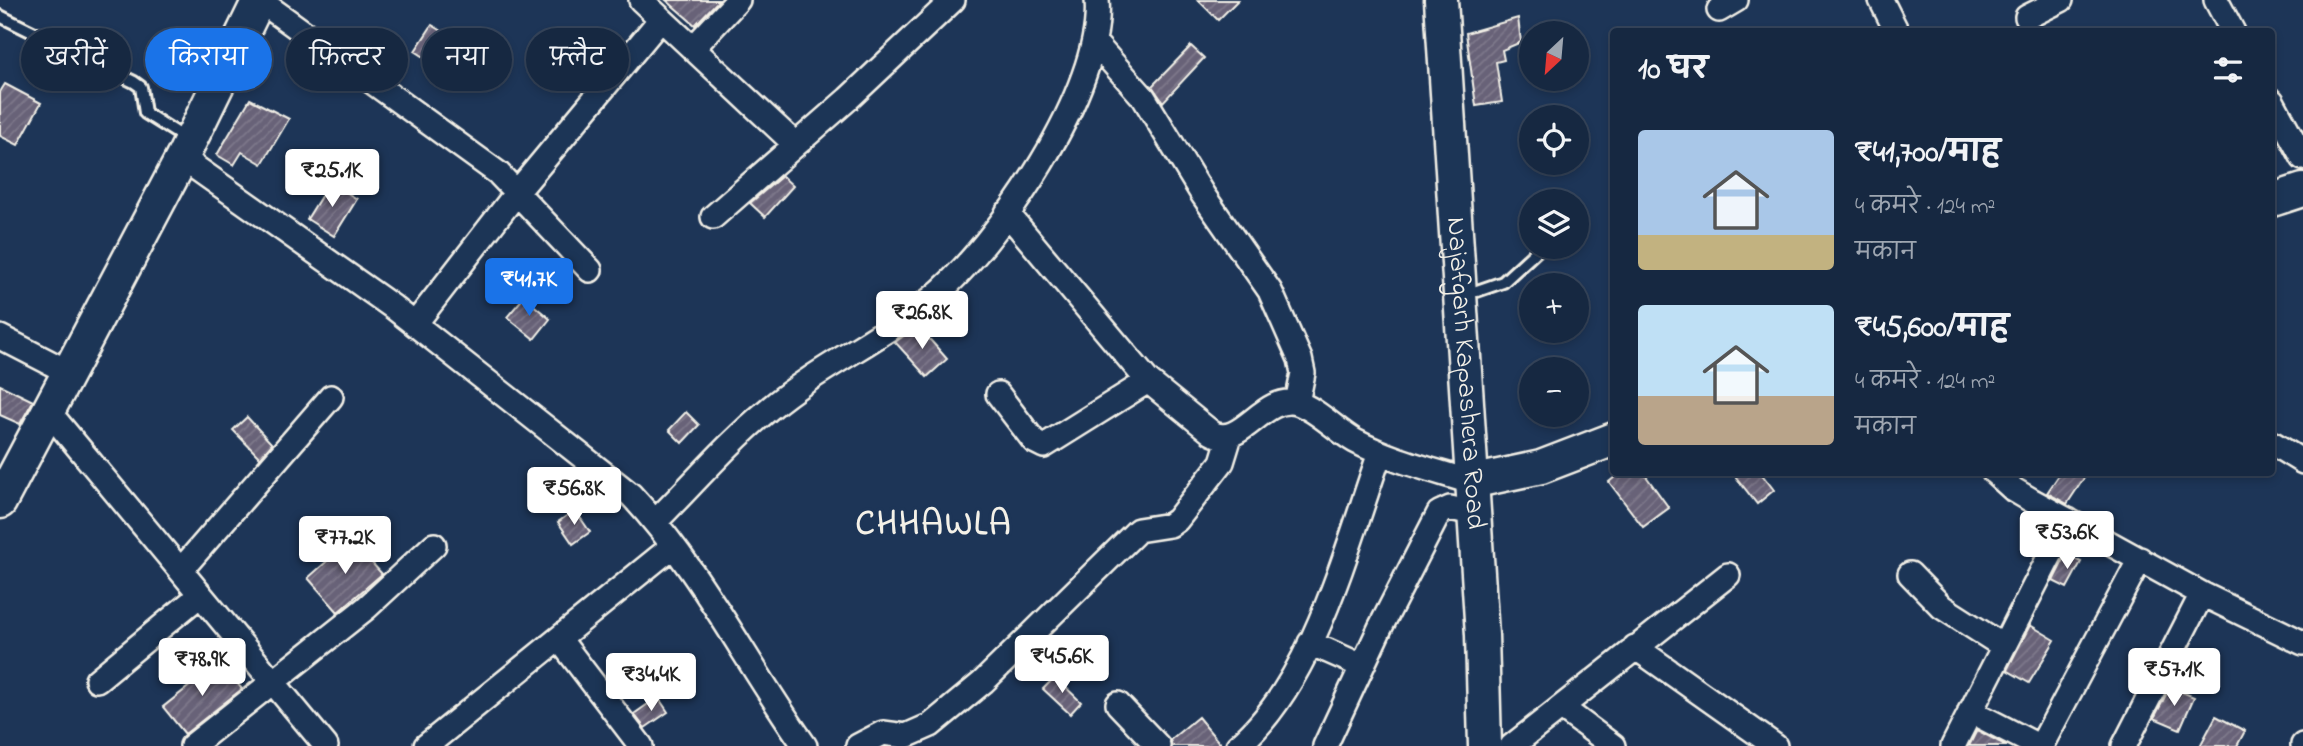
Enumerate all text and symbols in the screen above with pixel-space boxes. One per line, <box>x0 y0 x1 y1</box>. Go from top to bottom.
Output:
north arrow <box>1519 21 1589 91</box>
map controls <box>1519 21 1589 427</box>
chip: खरीदें <box>21 28 131 91</box>
chip: किराया <box>145 28 272 91</box>
chip: फ़िल्टर <box>286 28 408 91</box>
chip: नया <box>422 28 512 91</box>
chip: फ़्लैट <box>526 28 629 91</box>
text: 10 घर <box>1638 49 1708 93</box>
icon: filters <box>2209 51 2247 89</box>
button: locate <box>1519 105 1589 175</box>
text: ₹41,700/माह <box>1855 132 2000 176</box>
pin: ₹25.1K <box>275 150 389 209</box>
text: ₹25.1K <box>301 155 363 188</box>
icon: home <box>1694 158 1778 242</box>
button: layers <box>1519 189 1589 259</box>
text: 4 कमरे · 124 m² <box>1855 191 1995 224</box>
street label: Najafgarh Kapashera Road <box>1435 216 1496 531</box>
text: मकान <box>1855 237 1916 270</box>
pin: ₹41.7K <box>472 258 586 318</box>
text: ₹41.7K <box>501 264 557 297</box>
button: + <box>1519 273 1589 343</box>
pin: ₹26.8K <box>865 292 979 351</box>
text: ₹26.8K <box>892 297 952 330</box>
text: ₹45,600/माह <box>1855 307 2009 351</box>
icon: home <box>1694 333 1778 417</box>
button: − <box>1519 357 1589 427</box>
text: 4 कमरे · 124 m² <box>1855 366 1995 399</box>
text: मकान <box>1855 412 1916 445</box>
pin: ₹56.8K <box>517 468 631 527</box>
text: ₹56.8K <box>543 473 605 506</box>
district label: CHHAWLA <box>855 500 1013 551</box>
pin: ₹53.6K <box>2010 512 2124 571</box>
pin: ₹77.2K <box>288 516 402 576</box>
text: ₹53.6K <box>2036 517 2098 550</box>
text: ₹77.2K <box>315 522 375 555</box>
pin: ₹45.6K <box>1005 636 1119 695</box>
pin: ₹78.9K <box>145 638 259 698</box>
text: ₹45.6K <box>1031 641 1093 674</box>
text: ₹78.9K <box>175 644 229 677</box>
pin: ₹57.1K <box>2117 648 2231 708</box>
pin: ₹34.4K <box>594 654 708 713</box>
text: ₹57.1K <box>2144 654 2204 687</box>
text: ₹34.4K <box>622 659 680 692</box>

